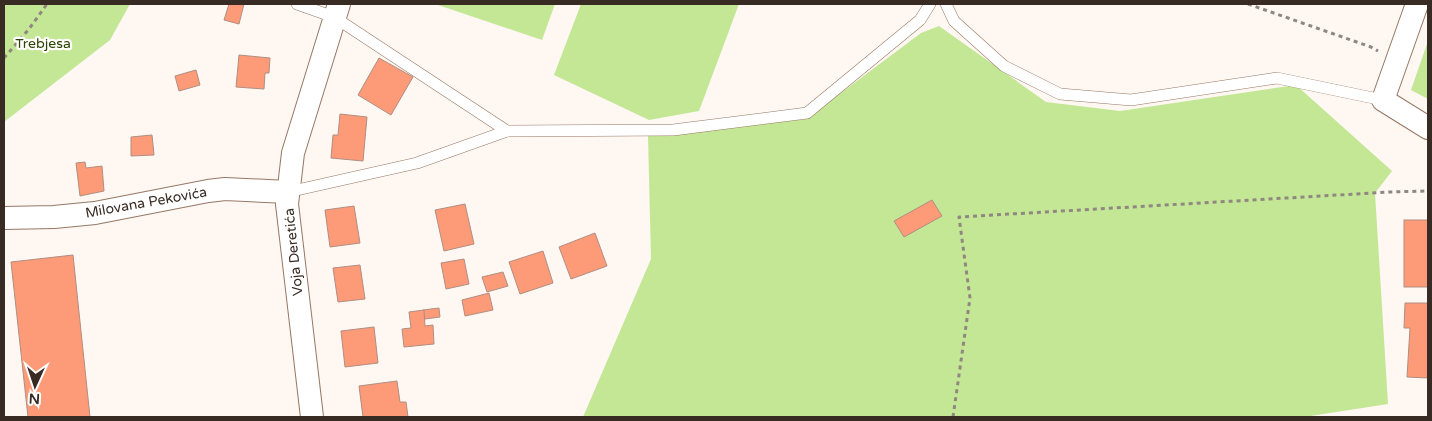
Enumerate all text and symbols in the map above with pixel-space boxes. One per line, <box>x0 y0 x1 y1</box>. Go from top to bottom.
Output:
park label: Trebjesa <box>15 35 71 52</box>
street label: Milovana Pekovića <box>84 183 208 222</box>
street label: Voja Deretića <box>280 207 307 297</box>
north arrow <box>10 361 60 411</box>
text: N <box>28 390 40 407</box>

